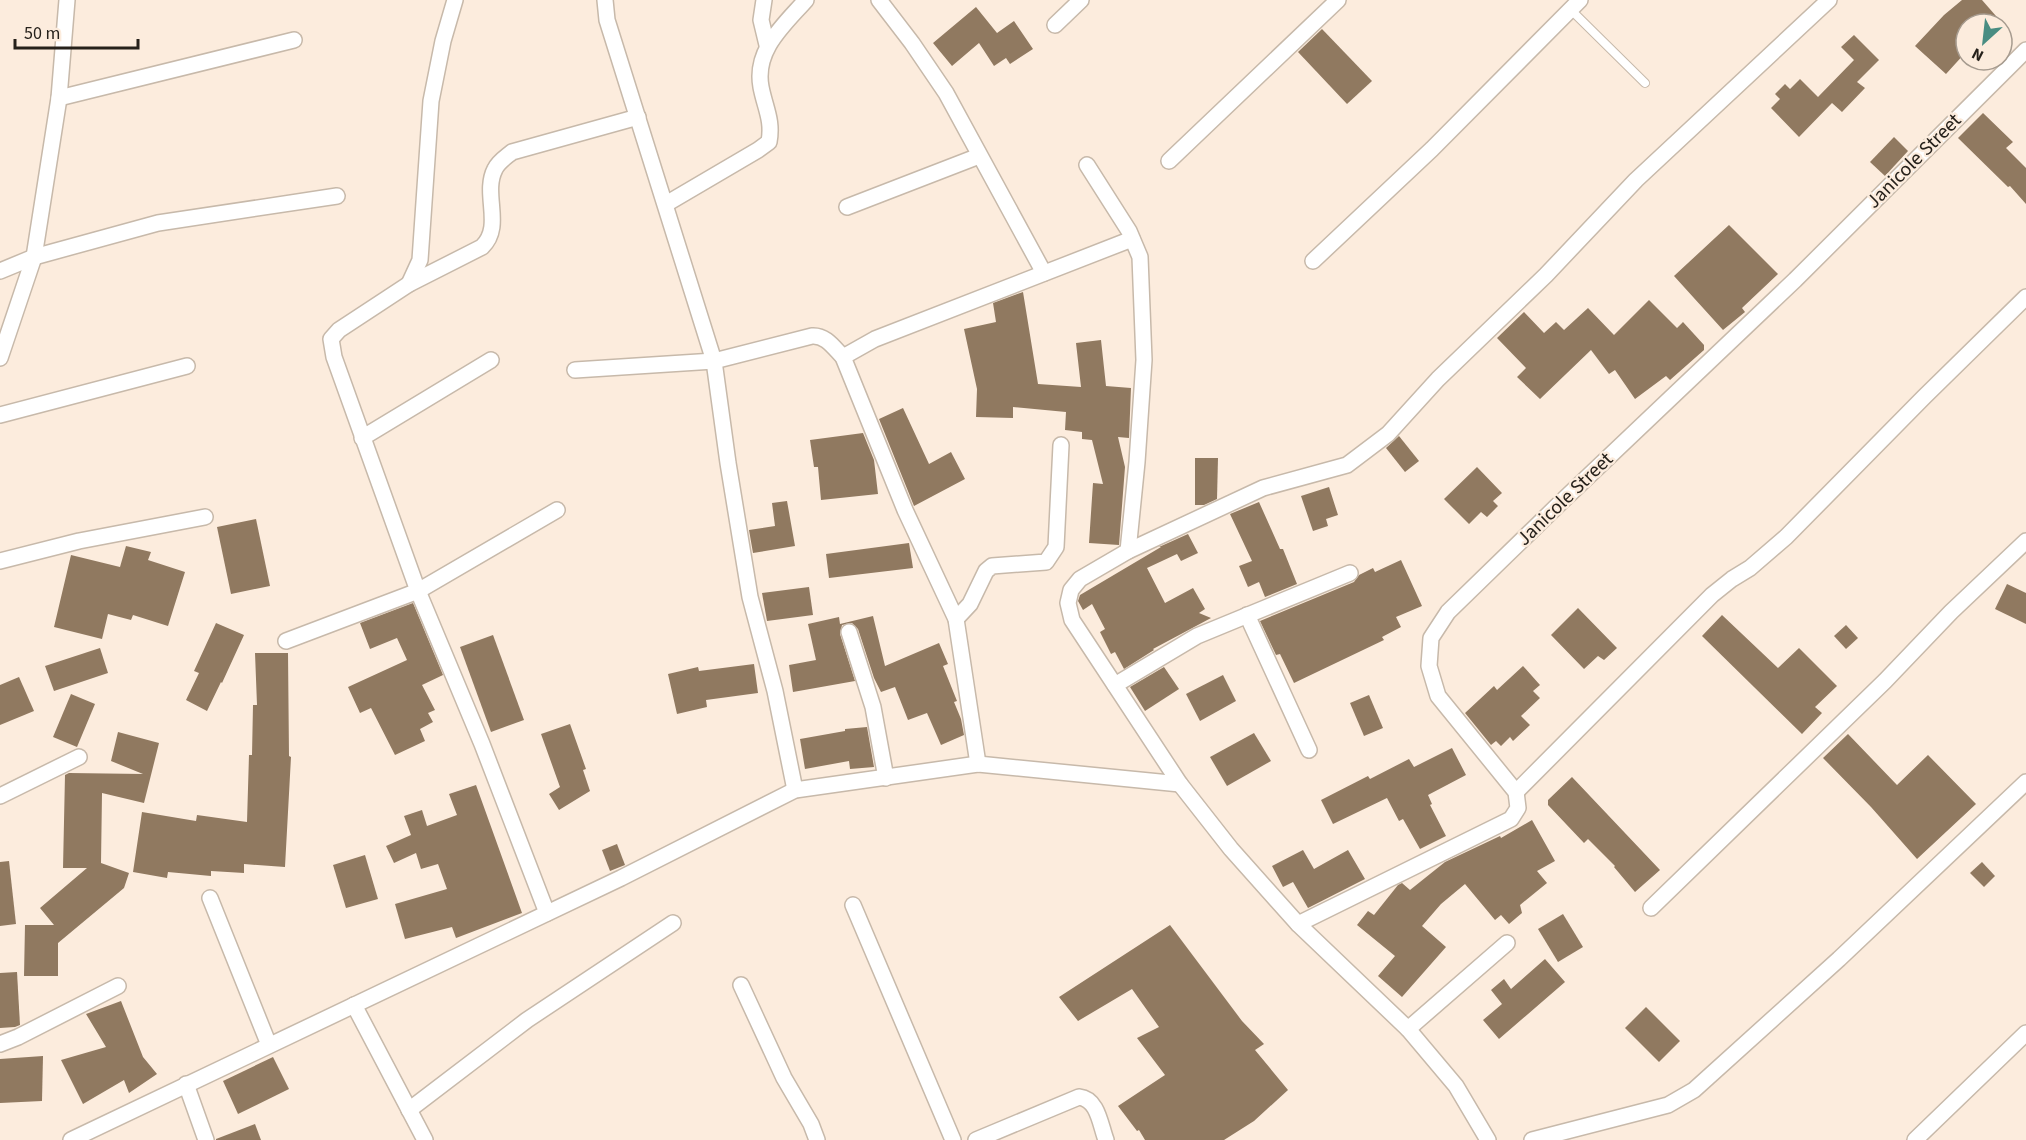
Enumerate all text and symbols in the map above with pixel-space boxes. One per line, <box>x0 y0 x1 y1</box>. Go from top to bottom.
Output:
scale bar <box>15 12 138 50</box>
north arrow <box>1954 12 2014 72</box>
text: 50 m <box>24 21 60 46</box>
text: N <box>1968 42 1987 67</box>
street label: Janicole Street <box>1860 107 1968 215</box>
street label: Janicole Street <box>1511 446 1620 552</box>

